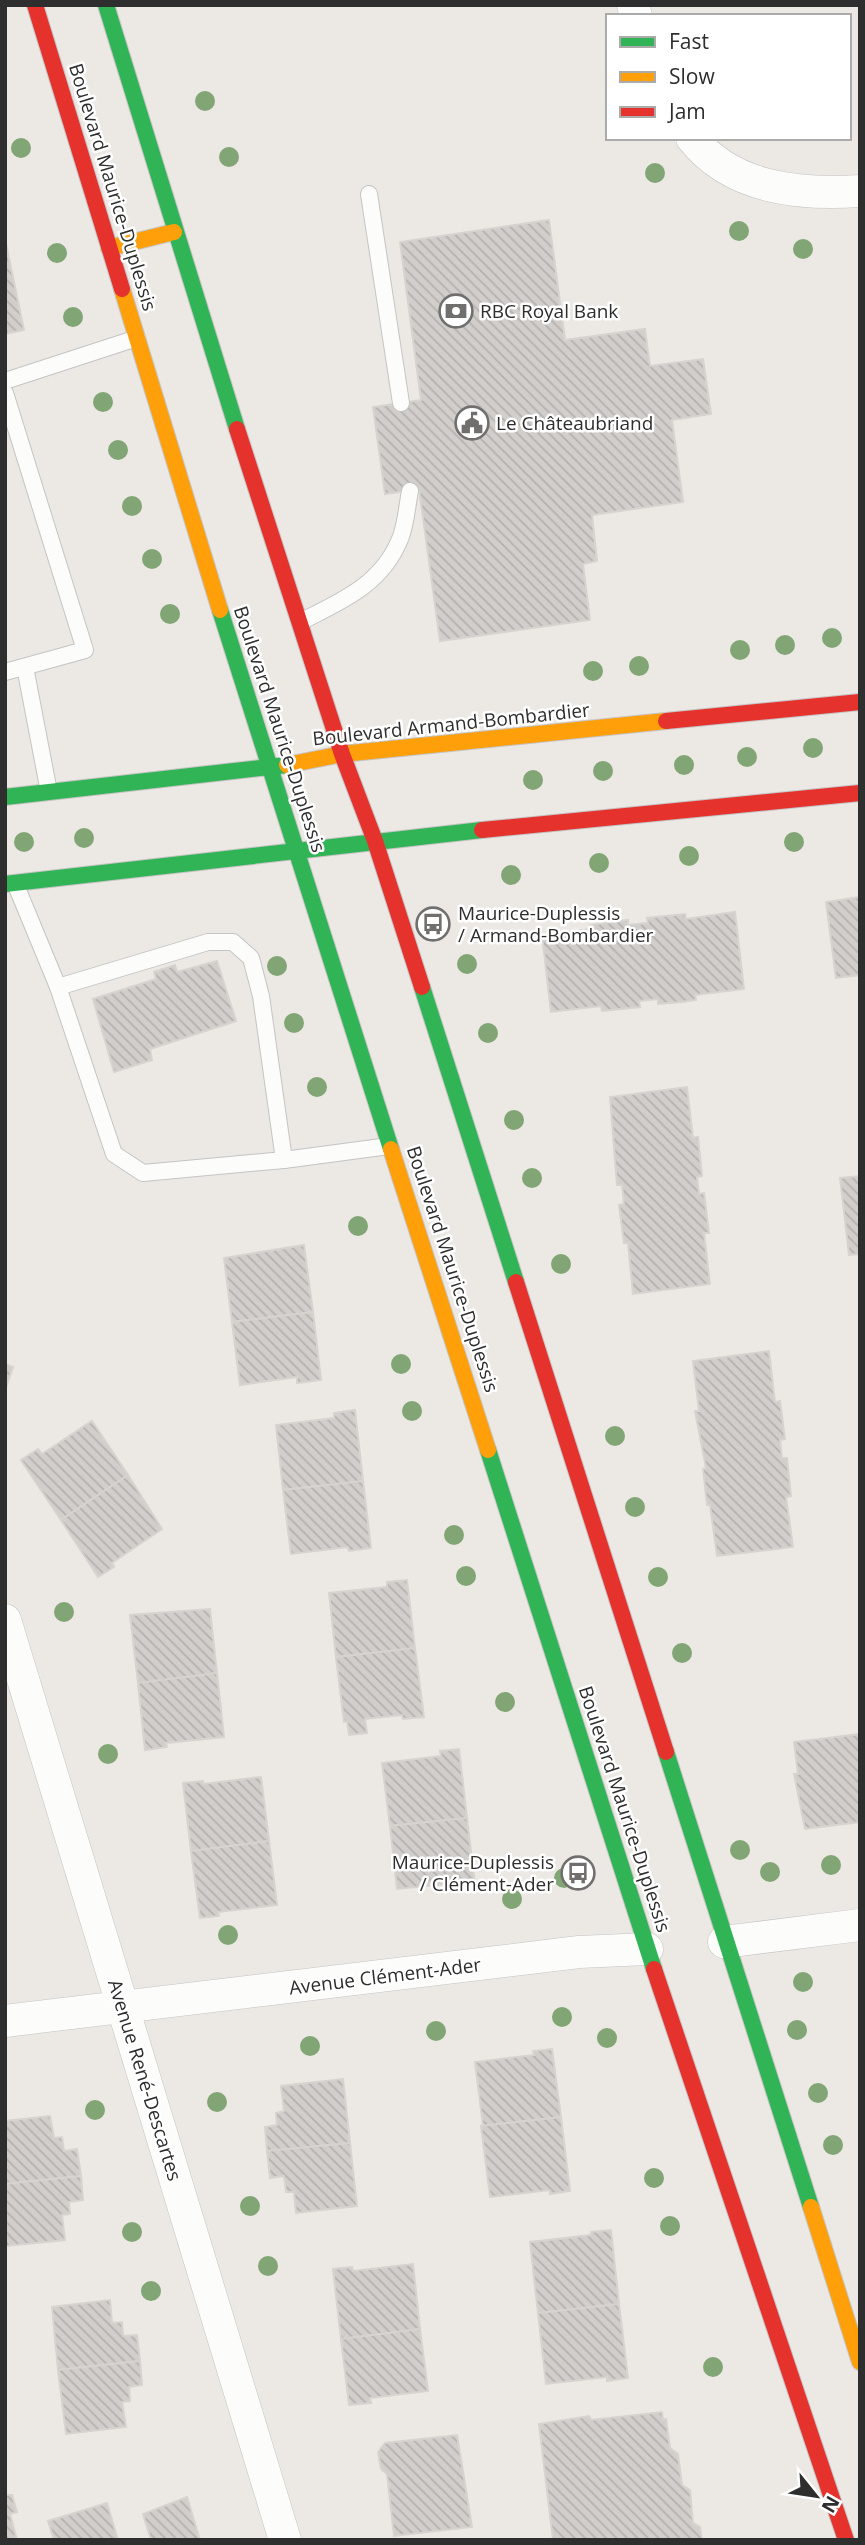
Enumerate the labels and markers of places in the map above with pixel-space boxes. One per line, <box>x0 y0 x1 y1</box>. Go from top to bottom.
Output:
bank icon: RBC Royal Bank <box>437 292 475 330</box>
place label: RBC Royal Bank <box>480 298 618 324</box>
public building icon: Le Châteaubriand <box>453 404 491 442</box>
place label: Le Châteaubriand <box>496 410 653 436</box>
place label: Maurice-Duplessis / Armand-Bombardier <box>458 900 654 948</box>
bus stop icon: Maurice-Duplessis / Armand-Bombardier <box>414 905 452 943</box>
place label: Maurice-Duplessis / Clément-Ader <box>392 1849 554 1897</box>
bus stop icon: Maurice-Duplessis / Clément-Ader <box>559 1854 597 1892</box>

